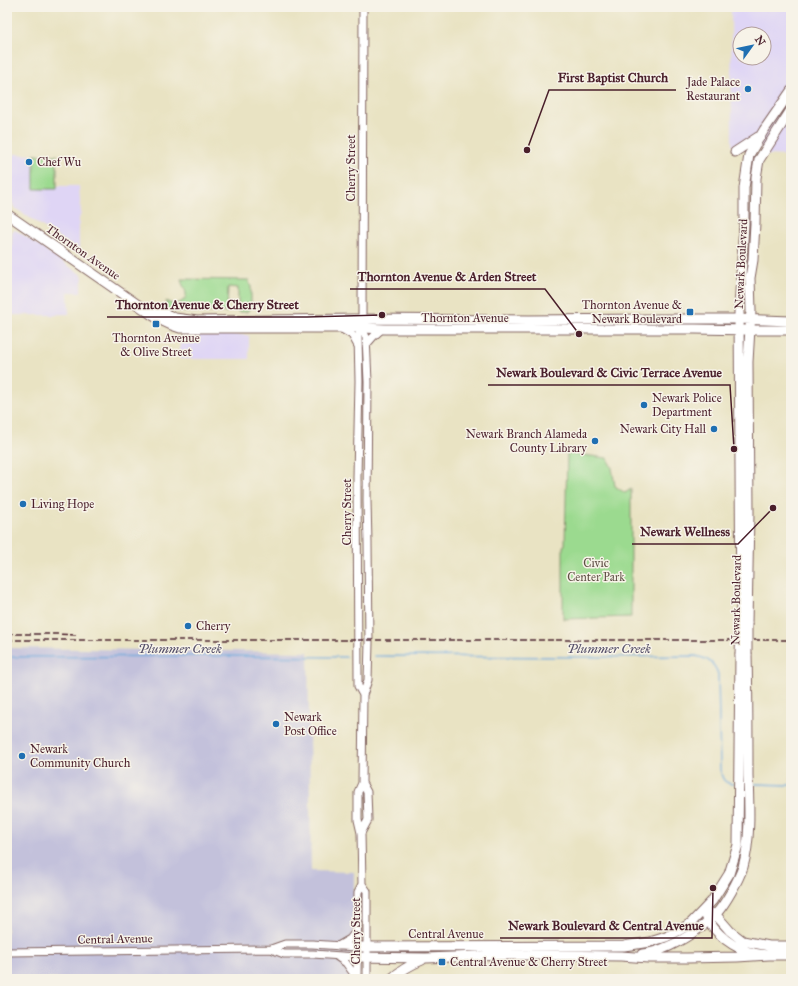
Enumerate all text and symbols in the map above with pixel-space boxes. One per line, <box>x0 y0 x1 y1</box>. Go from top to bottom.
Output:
north arrow <box>732 26 772 66</box>
text: N <box>752 33 768 49</box>
callout: First Baptist Church <box>549 65 676 90</box>
text: First Baptist Church <box>558 70 669 86</box>
place label: Jade Palace Restaurant <box>685 75 741 103</box>
marker: Jade Palace Restaurant <box>743 84 753 94</box>
street label: Cherry Street <box>344 134 358 201</box>
place label: Chef Wu <box>37 155 82 169</box>
marker: Chef Wu <box>24 157 34 167</box>
street label: Newark Boulevard <box>732 219 750 309</box>
street label: Thornton Avenue <box>43 221 123 283</box>
callout: Thornton Avenue & Arden Street <box>350 264 545 289</box>
text: Thornton Avenue & Arden Street <box>357 269 537 285</box>
callout: Thornton Avenue & Cherry Street <box>107 292 307 317</box>
text: Thornton Avenue & Cherry Street <box>114 297 299 313</box>
place label: Thornton Avenue & Newark Boulevard <box>582 298 682 326</box>
marker: Thornton Avenue & Newark Boulevard <box>685 307 695 317</box>
street label: Thornton Avenue <box>421 311 509 325</box>
marker: Thornton Avenue & Olive Street <box>151 319 161 329</box>
place label: Thornton Avenue & Olive Street <box>112 331 200 359</box>
callout: Newark Boulevard & Civic Terrace Avenue <box>488 360 730 385</box>
text: Newark Boulevard & Civic Terrace Avenue <box>496 365 723 381</box>
place label: Newark Police Department <box>652 391 722 419</box>
marker: Newark Police Department <box>639 400 649 410</box>
place label: Newark City Hall <box>620 422 707 436</box>
marker: Newark City Hall <box>709 424 719 434</box>
place label: Newark Branch Alameda County Library <box>466 427 588 455</box>
marker: Newark Branch Alameda County Library <box>590 436 600 446</box>
street label: Cherry Street <box>340 478 354 545</box>
place label: Living Hope <box>31 497 94 512</box>
marker: Living Hope <box>18 499 28 509</box>
callout: Newark Wellness <box>632 519 738 544</box>
text: Newark Wellness <box>640 524 730 540</box>
street label: Newark Boulevard <box>728 555 744 645</box>
park label: Civic Center Park <box>567 556 625 584</box>
place label: Cherry <box>196 619 231 633</box>
marker: Cherry <box>183 621 193 631</box>
water label: Plummer Creek <box>138 641 222 657</box>
water label: Plummer Creek <box>567 641 651 657</box>
place label: Newark Post Office <box>284 710 337 738</box>
marker: Newark Post Office <box>271 719 281 729</box>
place label: Newark Community Church <box>30 742 131 770</box>
marker: Newark Community Church <box>17 751 27 761</box>
street label: Cherry Street <box>349 897 363 964</box>
callout: Newark Boulevard & Central Avenue <box>500 913 712 938</box>
text: Newark Boulevard & Central Avenue <box>508 918 705 934</box>
street label: Central Avenue <box>408 927 484 941</box>
street label: Central Avenue <box>77 931 153 947</box>
place label: Central Avenue & Cherry Street <box>450 955 608 969</box>
marker: Central Avenue & Cherry Street <box>437 957 447 967</box>

